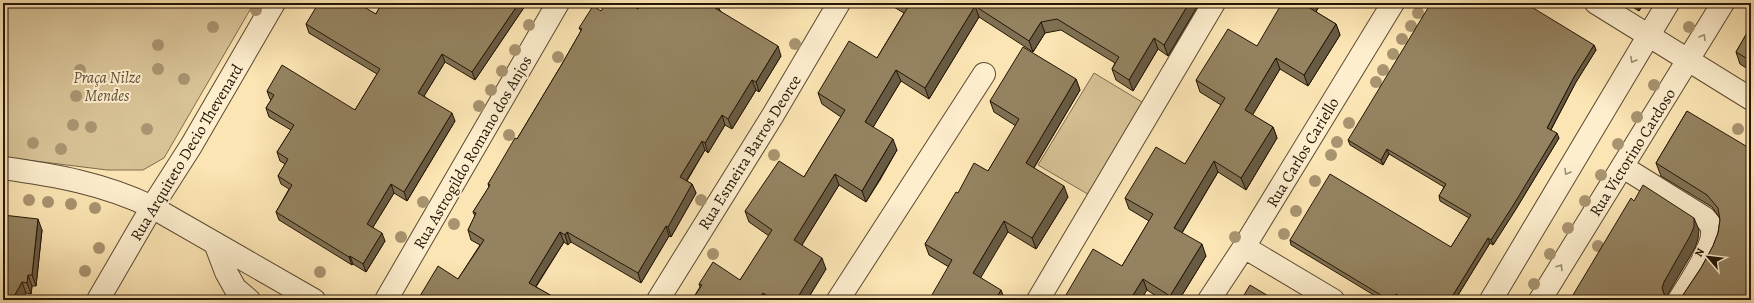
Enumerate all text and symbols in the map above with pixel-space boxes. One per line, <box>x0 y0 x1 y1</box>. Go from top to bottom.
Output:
one-way arrow <box>1698 34 1706 41</box>
street label: Rua Astrogildo Romano dos Anjos <box>408 52 537 253</box>
one-way arrow <box>1631 56 1638 63</box>
street label: Rua Arquiteto Decio Thevenard <box>125 60 249 245</box>
park label: Praça Nilze Mendes <box>73 67 141 107</box>
street label: Rua Esmeira Barros Deorce <box>693 71 807 234</box>
street label: Rua Victorino Cardoso <box>1585 84 1681 221</box>
street label: Rua Carlos Cariello <box>1261 93 1344 212</box>
one-way arrow <box>1565 168 1572 175</box>
north arrow <box>1688 237 1728 277</box>
text: N <box>1691 245 1708 260</box>
one-way arrow <box>1556 264 1563 271</box>

